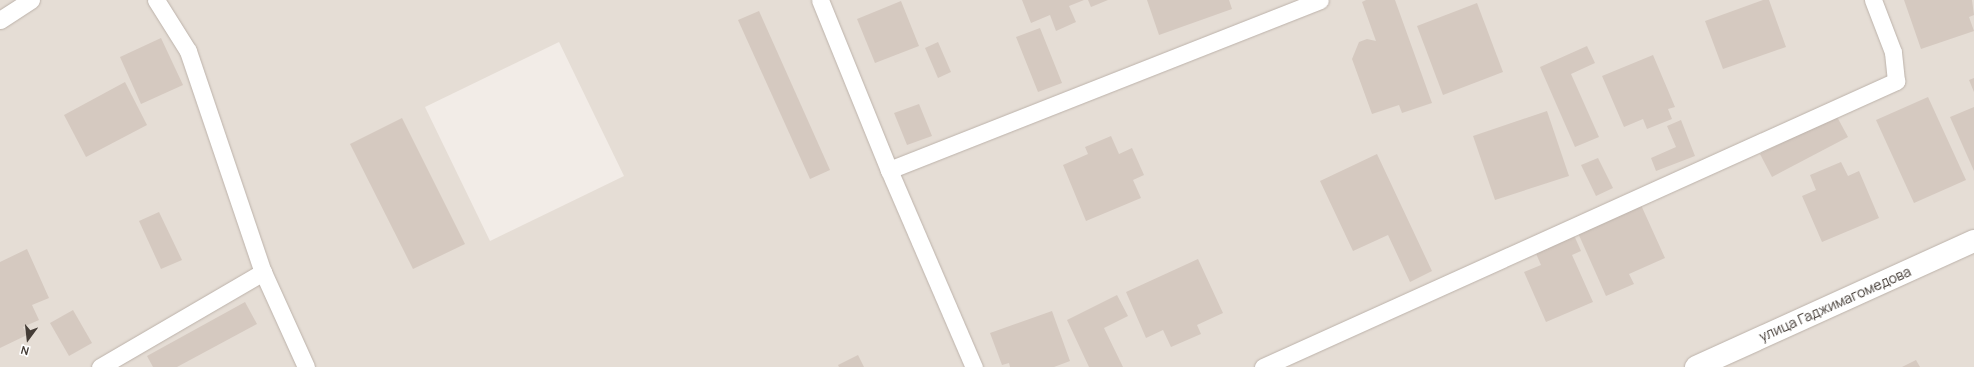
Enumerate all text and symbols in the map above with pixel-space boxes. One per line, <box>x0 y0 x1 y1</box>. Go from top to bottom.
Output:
street label: улица Гаджимагомедова <box>1756 263 1914 345</box>
north arrow <box>8 319 48 359</box>
text: N <box>19 343 31 359</box>

